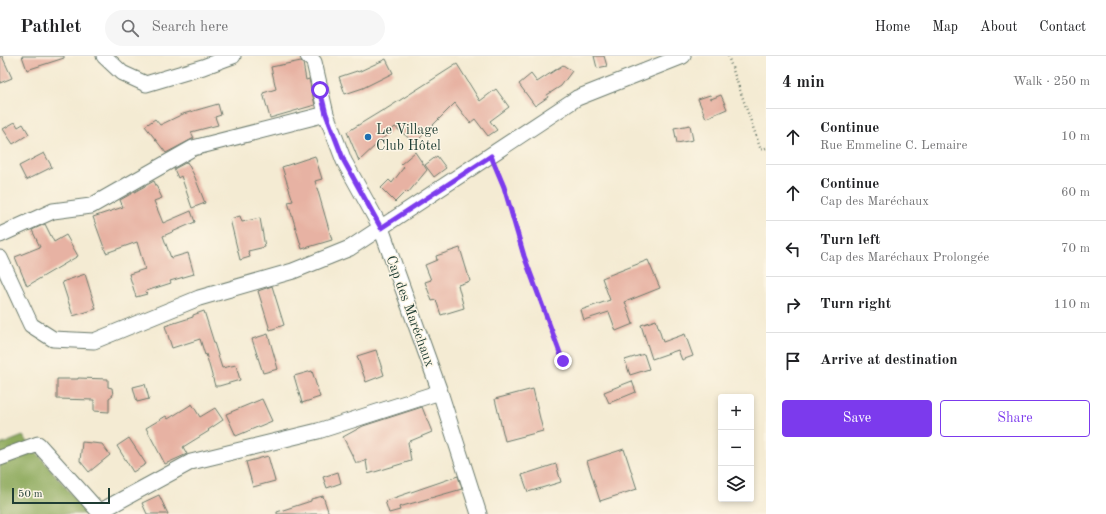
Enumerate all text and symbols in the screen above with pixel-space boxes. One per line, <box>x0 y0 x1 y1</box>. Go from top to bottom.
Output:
search box <box>105 10 385 46</box>
icon: search <box>119 17 141 39</box>
text: Pathlet <box>20 18 81 37</box>
text: Search here <box>151 20 228 35</box>
text: Home <box>875 20 910 34</box>
text: Map <box>932 20 958 34</box>
text: About <box>980 20 1017 34</box>
text: Contact <box>1039 20 1086 34</box>
text: 4 min <box>782 74 825 91</box>
text: Walk · 250 m <box>1013 75 1090 88</box>
route start <box>311 81 329 99</box>
text: Continue <box>820 121 879 136</box>
place label: Le Village Club Hôtel <box>376 123 441 153</box>
icon: ahead <box>782 126 804 148</box>
text: 10 m <box>1061 130 1090 143</box>
marker: Le Village Club Hôtel <box>363 132 373 142</box>
text: Rue Emmeline C. Lemaire <box>820 139 967 152</box>
text: Continue <box>820 177 879 192</box>
icon: ahead <box>782 182 804 204</box>
text: 60 m <box>1061 186 1090 199</box>
text: Cap des Maréchaux <box>820 195 929 208</box>
text: Turn left <box>820 233 880 248</box>
icon: left <box>782 238 804 260</box>
text: 70 m <box>1061 242 1090 255</box>
text: Cap des Maréchaux Prolongée <box>820 251 989 264</box>
street label: Cap des Maréchaux <box>383 254 437 369</box>
icon: right <box>782 294 804 316</box>
text: Turn right <box>820 297 891 312</box>
text: 110 m <box>1053 298 1090 311</box>
icon: arrive <box>782 350 804 372</box>
route end <box>554 352 572 370</box>
text: Arrive at destination <box>820 353 958 368</box>
map controls <box>718 394 754 502</box>
button: + <box>718 394 754 430</box>
button: Save <box>782 400 932 437</box>
button: Share <box>940 400 1090 437</box>
button: − <box>718 430 754 466</box>
button: layers <box>718 466 754 502</box>
scale bar <box>12 486 110 505</box>
text: 50 m <box>18 489 43 500</box>

